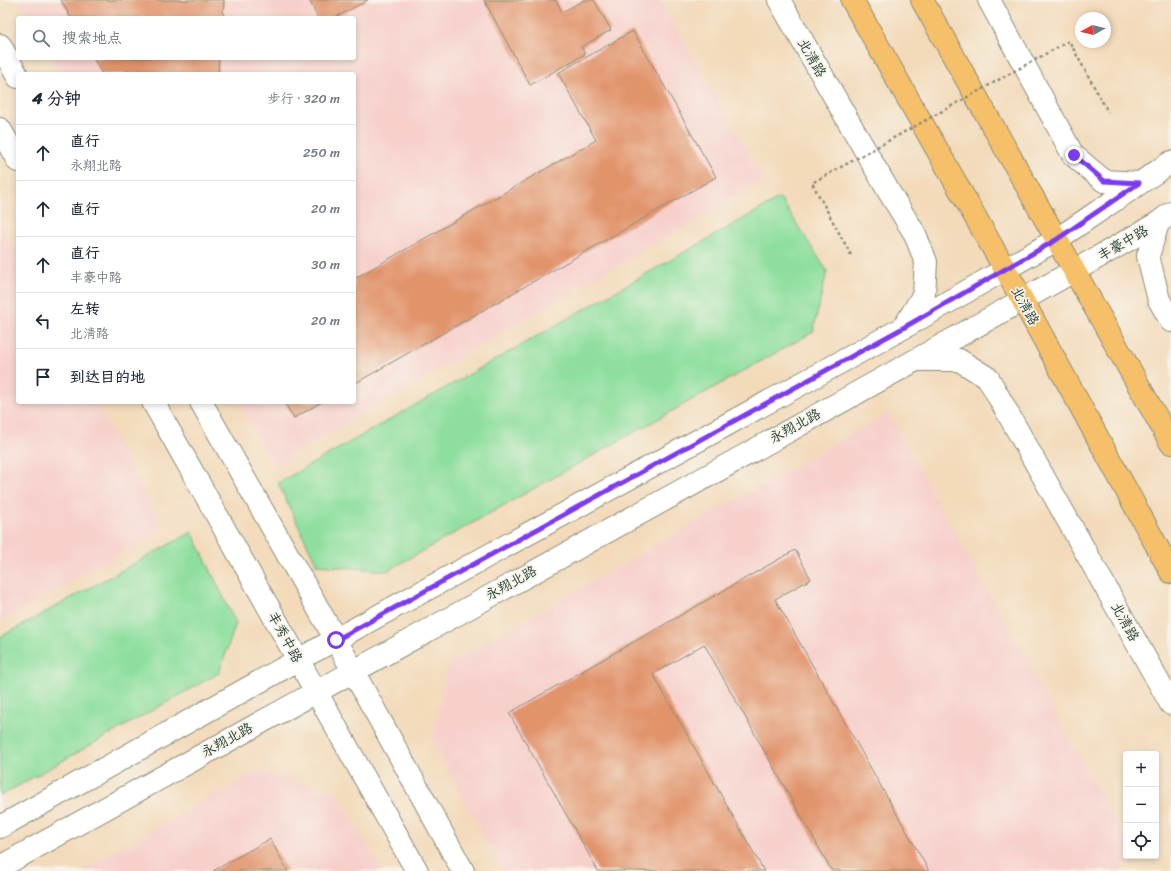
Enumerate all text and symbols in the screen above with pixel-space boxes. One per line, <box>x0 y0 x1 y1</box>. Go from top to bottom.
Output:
north arrow <box>1075 12 1111 48</box>
search box <box>16 16 356 60</box>
text: 搜索地点 <box>62 25 122 51</box>
icon: search <box>30 27 52 49</box>
street label: 北清路 <box>791 34 833 82</box>
text: 4 分钟 <box>32 83 81 113</box>
text: 步行 · 320 m <box>268 87 340 110</box>
text: 直行 <box>70 128 100 154</box>
text: 250 m <box>303 141 340 164</box>
icon: ahead <box>32 142 54 164</box>
route end <box>1065 146 1083 164</box>
text: 永翔北路 <box>70 154 122 177</box>
text: 直行 <box>70 196 100 222</box>
text: 20 m <box>311 197 340 220</box>
icon: ahead <box>32 198 54 220</box>
street label: 丰豪中路 <box>1093 218 1153 268</box>
text: 直行 <box>70 240 100 266</box>
text: 30 m <box>311 253 340 276</box>
icon: ahead <box>32 254 54 276</box>
text: 丰豪中路 <box>70 266 122 289</box>
street label: 北清路 <box>1004 282 1046 330</box>
text: 左转 <box>70 296 100 322</box>
text: 20 m <box>311 309 340 332</box>
icon: left <box>32 310 54 332</box>
text: 北清路 <box>70 322 109 345</box>
text: 到达目的地 <box>70 364 145 390</box>
icon: arrive <box>32 366 54 388</box>
street label: 永翔北路 <box>764 401 826 451</box>
street label: 永翔北路 <box>480 558 542 608</box>
street label: 北清路 <box>1104 598 1146 646</box>
street label: 丰秀中路 <box>260 606 310 668</box>
route start <box>327 631 345 649</box>
street label: 永翔北路 <box>196 715 258 765</box>
map controls <box>1123 751 1159 859</box>
button: + <box>1123 751 1159 787</box>
button: − <box>1123 787 1159 823</box>
button: locate <box>1123 823 1159 859</box>

